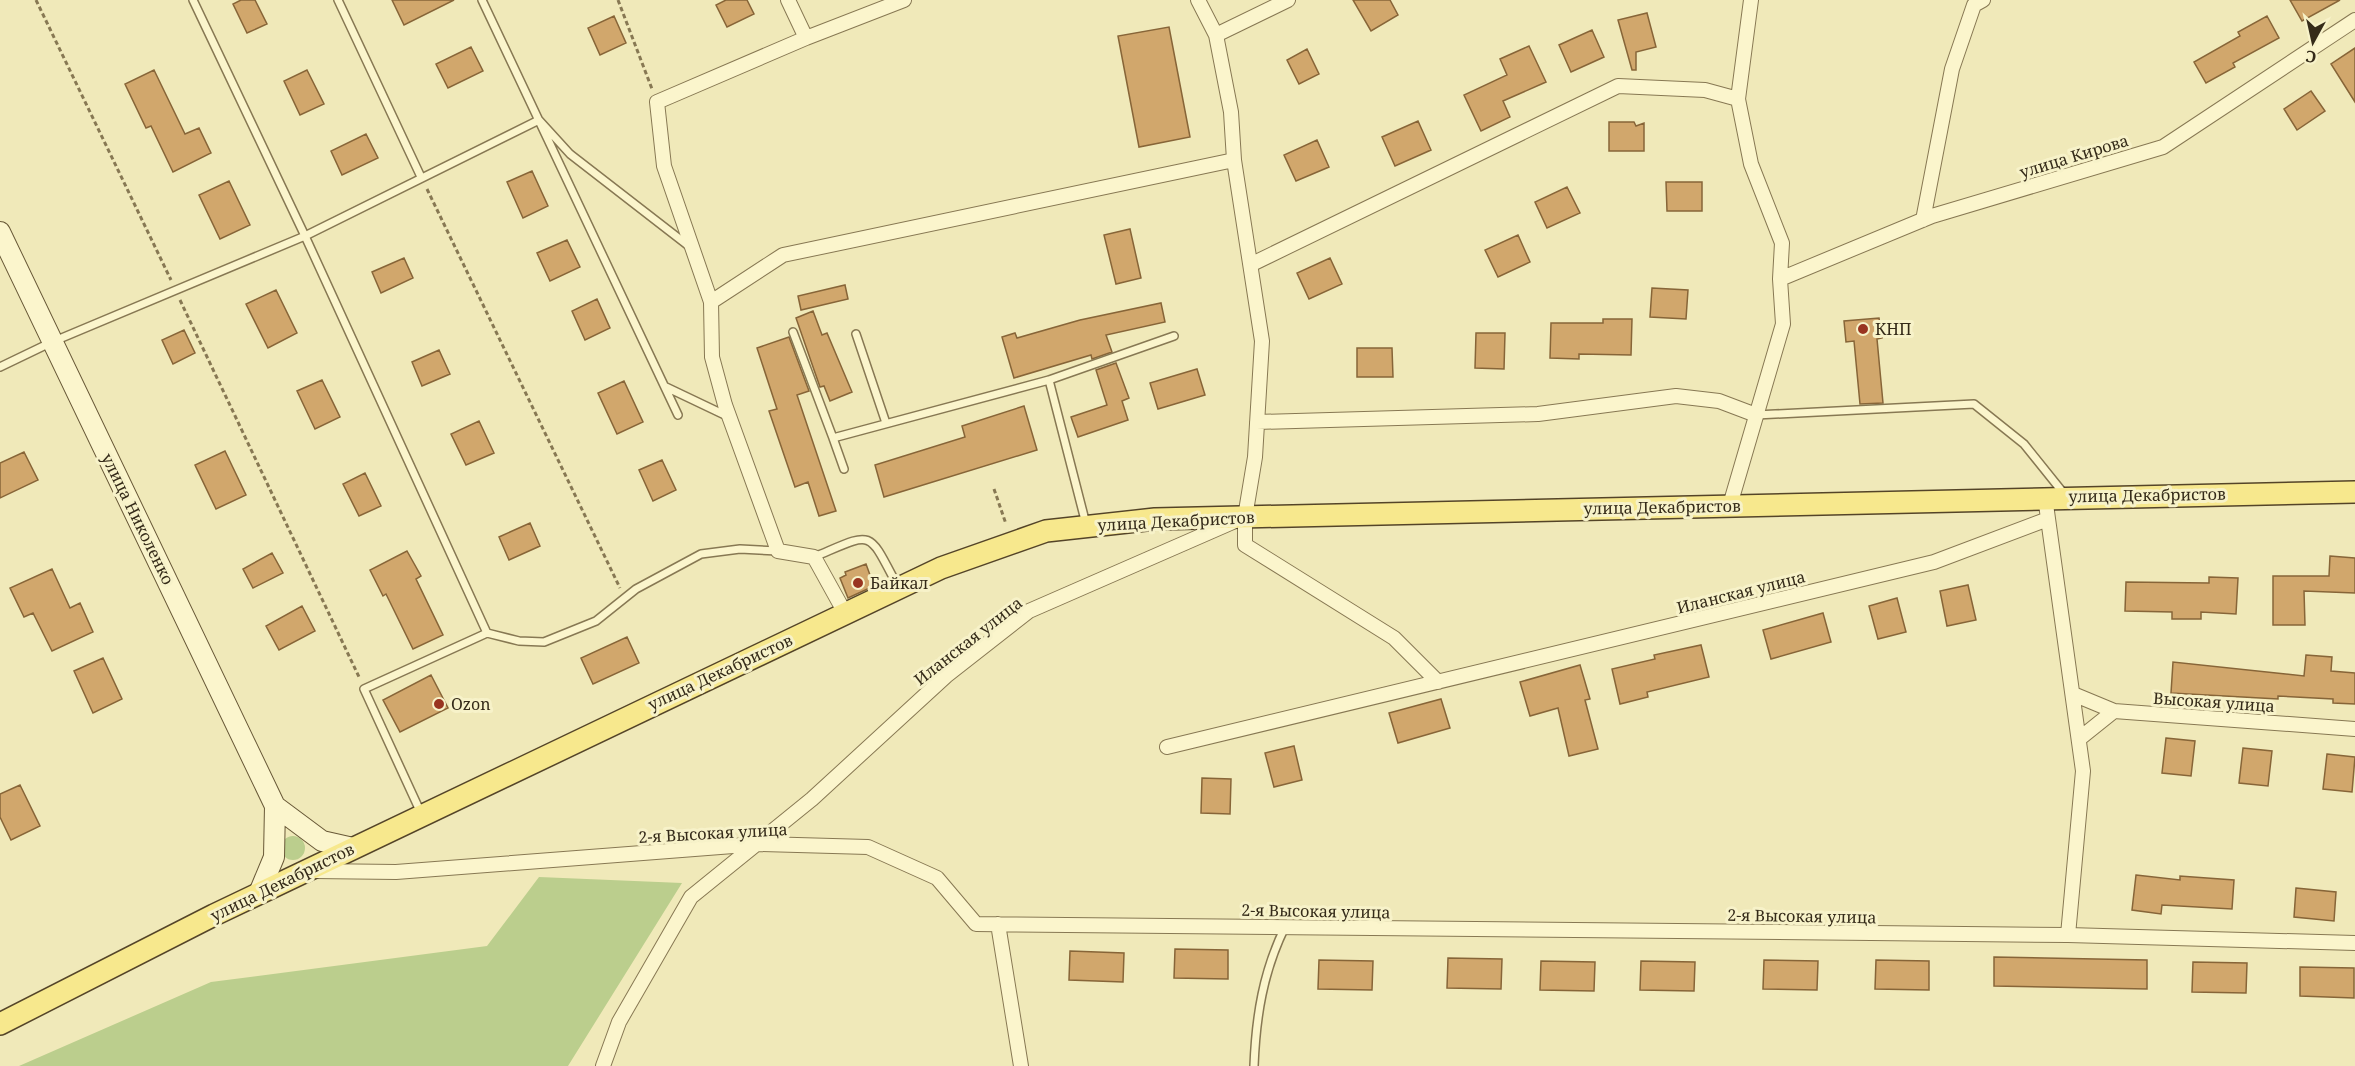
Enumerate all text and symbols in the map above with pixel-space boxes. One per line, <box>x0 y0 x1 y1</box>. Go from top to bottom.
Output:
north arrow <box>2283 12 2343 72</box>
text: С <box>2304 45 2318 68</box>
street label: улица Кирова <box>2017 129 2131 183</box>
place label: КНП <box>1875 318 1912 340</box>
marker: КНП <box>1856 322 1870 336</box>
street label: улица Николенко <box>97 450 179 588</box>
street label: улица Декабристов <box>2068 483 2226 507</box>
street label: улица Декабристов <box>1583 495 1741 519</box>
street label: улица Декабристов <box>1097 506 1255 536</box>
street label: Иланская улица <box>1674 565 1808 619</box>
place label: Байкал <box>870 572 929 594</box>
marker: Байкал <box>851 576 865 590</box>
street label: Иланская улица <box>909 592 1027 690</box>
street label: улица Декабристов <box>644 629 796 715</box>
street label: Высокая улица <box>2152 687 2276 717</box>
place label: Ozon <box>451 693 491 715</box>
marker: Ozon <box>432 697 446 711</box>
street label: 2-я Высокая улица <box>638 818 788 848</box>
street label: улица Декабристов <box>206 838 358 926</box>
street label: 2-я Высокая улица <box>1241 899 1391 923</box>
street label: 2-я Высокая улица <box>1727 904 1877 928</box>

